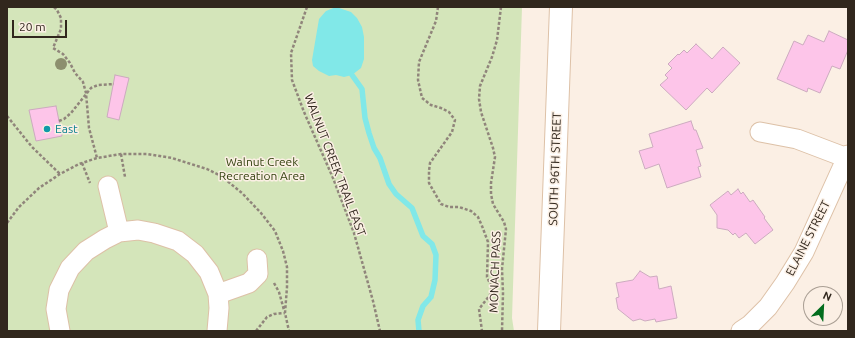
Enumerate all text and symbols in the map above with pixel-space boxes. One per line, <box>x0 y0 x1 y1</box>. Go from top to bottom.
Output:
scale bar <box>14 12 69 38</box>
text: 20 m <box>19 20 46 33</box>
street label: WALNUT CREEK TRAIL EAST <box>301 92 369 238</box>
street label: SOUTH 96TH STREET <box>546 112 564 226</box>
place label: East <box>55 122 78 136</box>
marker: East <box>42 124 52 134</box>
park label: Walnut Creek Recreation Area <box>219 155 305 183</box>
street label: ELAINE STREET <box>783 198 833 278</box>
street label: MONACH PASS <box>486 231 504 313</box>
north arrow <box>803 286 843 326</box>
text: N <box>821 289 834 303</box>

